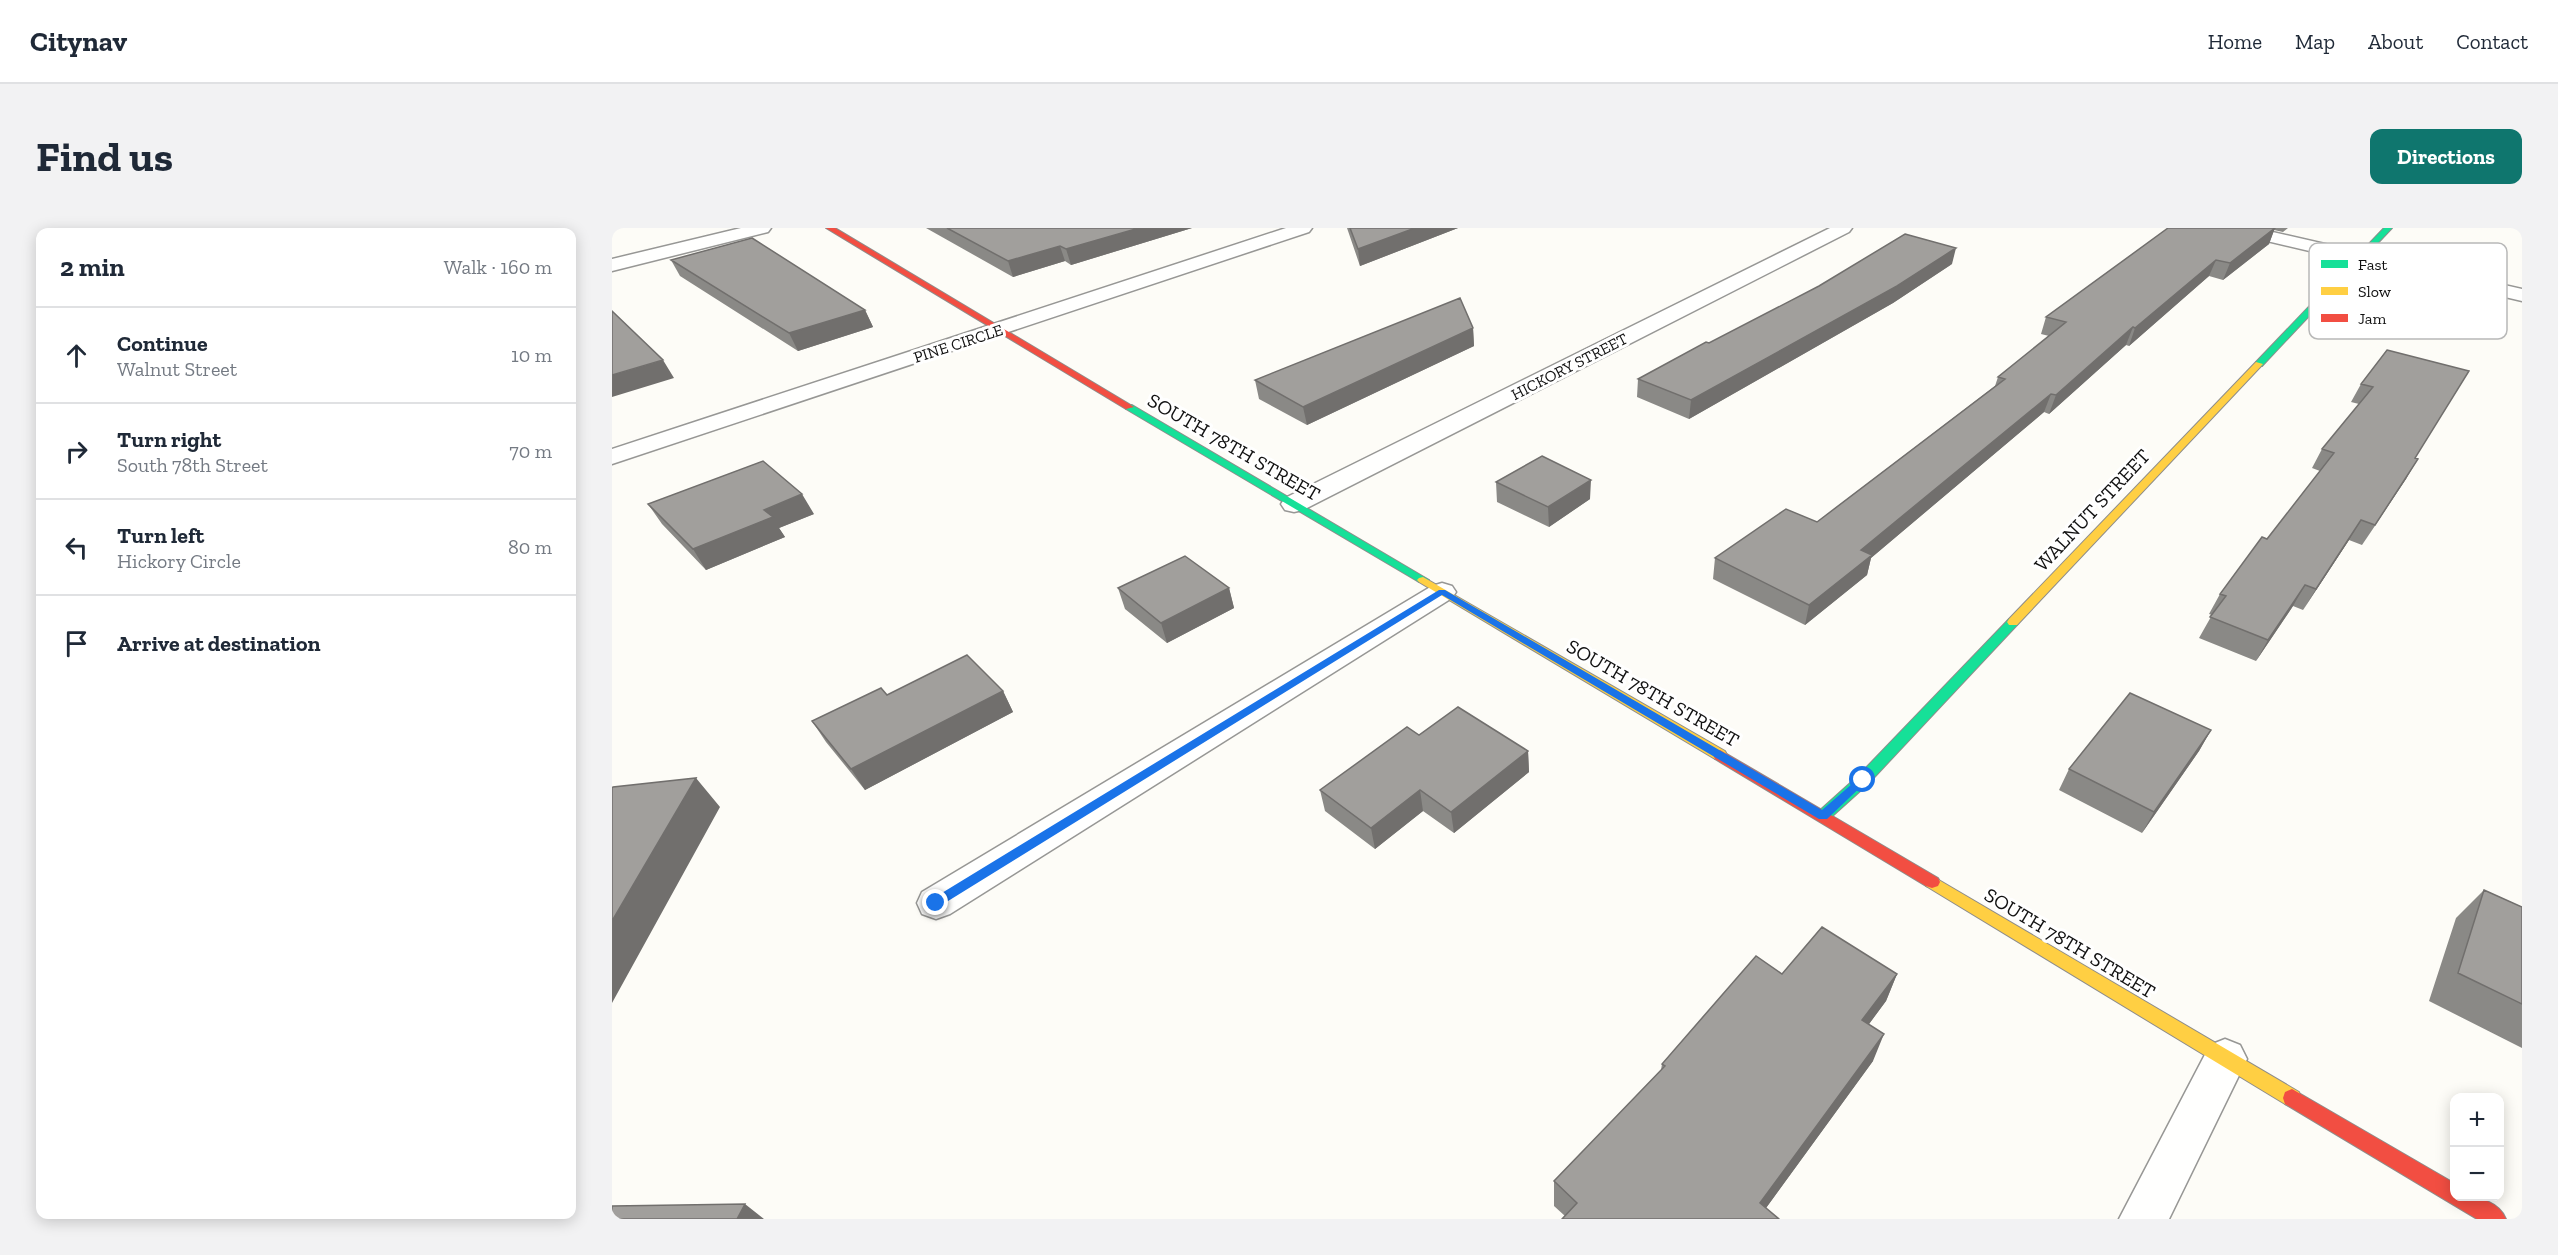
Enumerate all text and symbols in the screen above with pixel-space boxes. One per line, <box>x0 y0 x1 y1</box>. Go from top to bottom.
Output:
text: Citynav <box>30 25 127 58</box>
text: Home <box>2208 29 2262 54</box>
text: Map <box>2295 29 2335 54</box>
text: About <box>2368 29 2423 54</box>
text: Contact <box>2456 29 2528 54</box>
button: Directions <box>2370 129 2522 184</box>
text: Find us <box>36 131 173 182</box>
legend <box>2309 243 2507 339</box>
text: 2 min <box>60 251 125 283</box>
text: Walk · 160 m <box>444 255 552 279</box>
text: Fast <box>2358 255 2387 274</box>
text: Slow <box>2358 282 2392 301</box>
text: Jam <box>2358 309 2387 328</box>
street label: PINE CIRCLE <box>911 320 1005 367</box>
street label: HICKORY STREET <box>1508 329 1631 404</box>
text: Continue <box>117 330 208 357</box>
icon: ahead <box>60 339 93 372</box>
text: 10 m <box>511 343 552 367</box>
text: Walnut Street <box>117 357 237 381</box>
street label: SOUTH 78TH STREET <box>1144 388 1324 506</box>
text: Turn right <box>117 426 221 453</box>
icon: right <box>60 435 93 468</box>
text: 70 m <box>509 439 552 463</box>
street label: WALNUT STREET <box>2029 444 2155 576</box>
text: South 78th Street <box>117 453 268 477</box>
text: Turn left <box>117 522 204 549</box>
icon: left <box>60 531 93 564</box>
text: 80 m <box>508 535 552 559</box>
text: Hickory Circle <box>117 549 241 573</box>
icon: arrive <box>60 627 93 660</box>
text: Arrive at destination <box>117 630 320 657</box>
street label: SOUTH 78TH STREET <box>1563 634 1743 752</box>
route start <box>1849 766 1875 792</box>
street label: SOUTH 78TH STREET <box>1980 882 2160 1004</box>
route end <box>922 889 948 915</box>
map controls <box>2450 1093 2504 1201</box>
button: + <box>2450 1093 2504 1147</box>
button: − <box>2450 1147 2504 1201</box>

